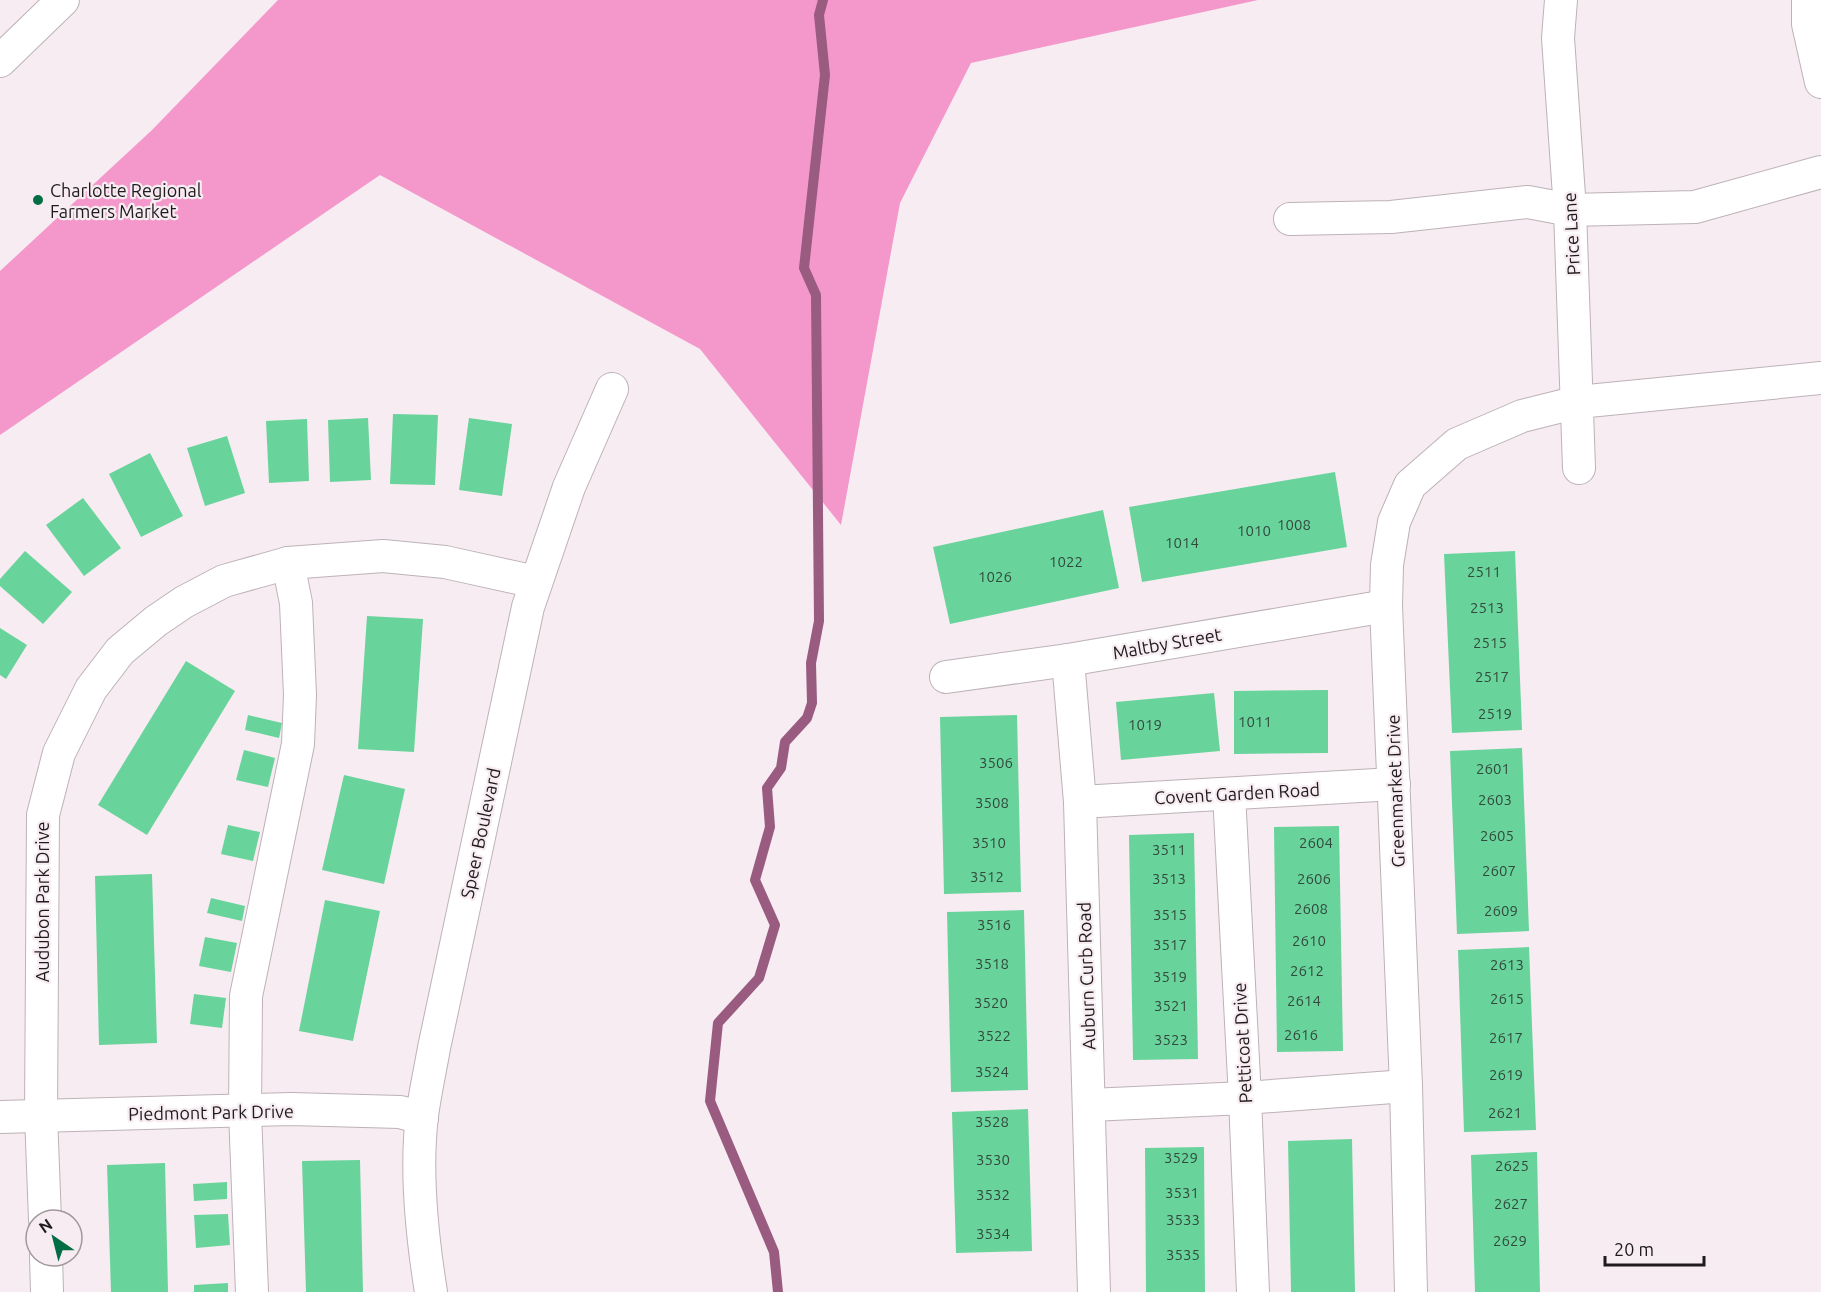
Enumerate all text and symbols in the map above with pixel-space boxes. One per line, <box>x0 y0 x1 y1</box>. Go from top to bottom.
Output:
place label: Charlotte Regional Farmers Market <box>50 180 202 221</box>
street label: Price Lane <box>1559 192 1583 276</box>
marker: Charlotte Regional Farmers Market <box>31 193 45 207</box>
house number: 1008 <box>1277 516 1311 533</box>
house number: 1010 <box>1237 522 1271 539</box>
house number: 1014 <box>1165 534 1199 551</box>
house number: 1022 <box>1049 553 1083 570</box>
house number: 2511 <box>1467 563 1501 580</box>
house number: 1026 <box>978 568 1012 585</box>
house number: 2513 <box>1470 599 1504 616</box>
street label: Maltby Street <box>1111 624 1223 662</box>
house number: 2515 <box>1473 634 1507 651</box>
house number: 2517 <box>1475 668 1509 685</box>
house number: 2519 <box>1478 705 1512 722</box>
house number: 1011 <box>1238 713 1272 730</box>
street label: Greenmarket Drive <box>1382 714 1408 868</box>
house number: 1019 <box>1128 716 1162 733</box>
house number: 3506 <box>979 754 1013 771</box>
house number: 2601 <box>1476 760 1510 777</box>
street label: Speer Boulevard <box>456 766 504 900</box>
street label: Covent Garden Road <box>1154 779 1320 807</box>
house number: 2603 <box>1478 791 1512 808</box>
house number: 3508 <box>975 794 1009 811</box>
street label: Audubon Park Drive <box>32 822 52 982</box>
house number: 2605 <box>1480 827 1514 844</box>
house number: 3510 <box>972 834 1006 851</box>
house number: 2604 <box>1299 834 1333 851</box>
house number: 3511 <box>1152 841 1186 858</box>
house number: 2607 <box>1482 862 1516 879</box>
house number: 3512 <box>970 868 1004 885</box>
house number: 3513 <box>1152 870 1186 887</box>
house number: 2606 <box>1297 870 1331 887</box>
house number: 2608 <box>1294 900 1328 917</box>
street label: Auburn Curb Road <box>1073 902 1099 1050</box>
house number: 2609 <box>1484 902 1518 919</box>
house number: 3515 <box>1153 906 1187 923</box>
house number: 3516 <box>977 916 1011 933</box>
house number: 2610 <box>1292 932 1326 949</box>
house number: 3517 <box>1153 936 1187 953</box>
house number: 3518 <box>975 955 1009 972</box>
house number: 2613 <box>1490 956 1524 973</box>
house number: 2612 <box>1290 962 1324 979</box>
house number: 3519 <box>1153 968 1187 985</box>
street label: Petticoat Drive <box>1229 982 1255 1104</box>
house number: 2615 <box>1490 990 1524 1007</box>
house number: 2614 <box>1287 992 1321 1009</box>
house number: 3520 <box>974 994 1008 1011</box>
house number: 3521 <box>1154 997 1188 1014</box>
house number: 2616 <box>1284 1026 1318 1043</box>
house number: 3522 <box>977 1027 1011 1044</box>
house number: 2617 <box>1489 1029 1523 1046</box>
house number: 3523 <box>1154 1031 1188 1048</box>
house number: 3524 <box>975 1063 1009 1080</box>
house number: 2619 <box>1489 1066 1523 1083</box>
street label: Piedmont Park Drive <box>128 1101 294 1123</box>
house number: 2621 <box>1488 1104 1522 1121</box>
house number: 3528 <box>975 1113 1009 1130</box>
house number: 3529 <box>1164 1149 1198 1166</box>
house number: 3530 <box>976 1151 1010 1168</box>
house number: 2625 <box>1495 1157 1529 1174</box>
house number: 3531 <box>1165 1184 1199 1201</box>
house number: 3532 <box>976 1186 1010 1203</box>
house number: 2627 <box>1494 1195 1528 1212</box>
north arrow <box>24 1208 84 1268</box>
house number: 3533 <box>1166 1211 1200 1228</box>
text: N <box>35 1215 55 1237</box>
house number: 3534 <box>976 1225 1010 1242</box>
scale bar <box>1605 1229 1704 1267</box>
house number: 2629 <box>1493 1232 1527 1249</box>
text: 20 m <box>1614 1239 1654 1259</box>
house number: 3535 <box>1166 1246 1200 1263</box>

